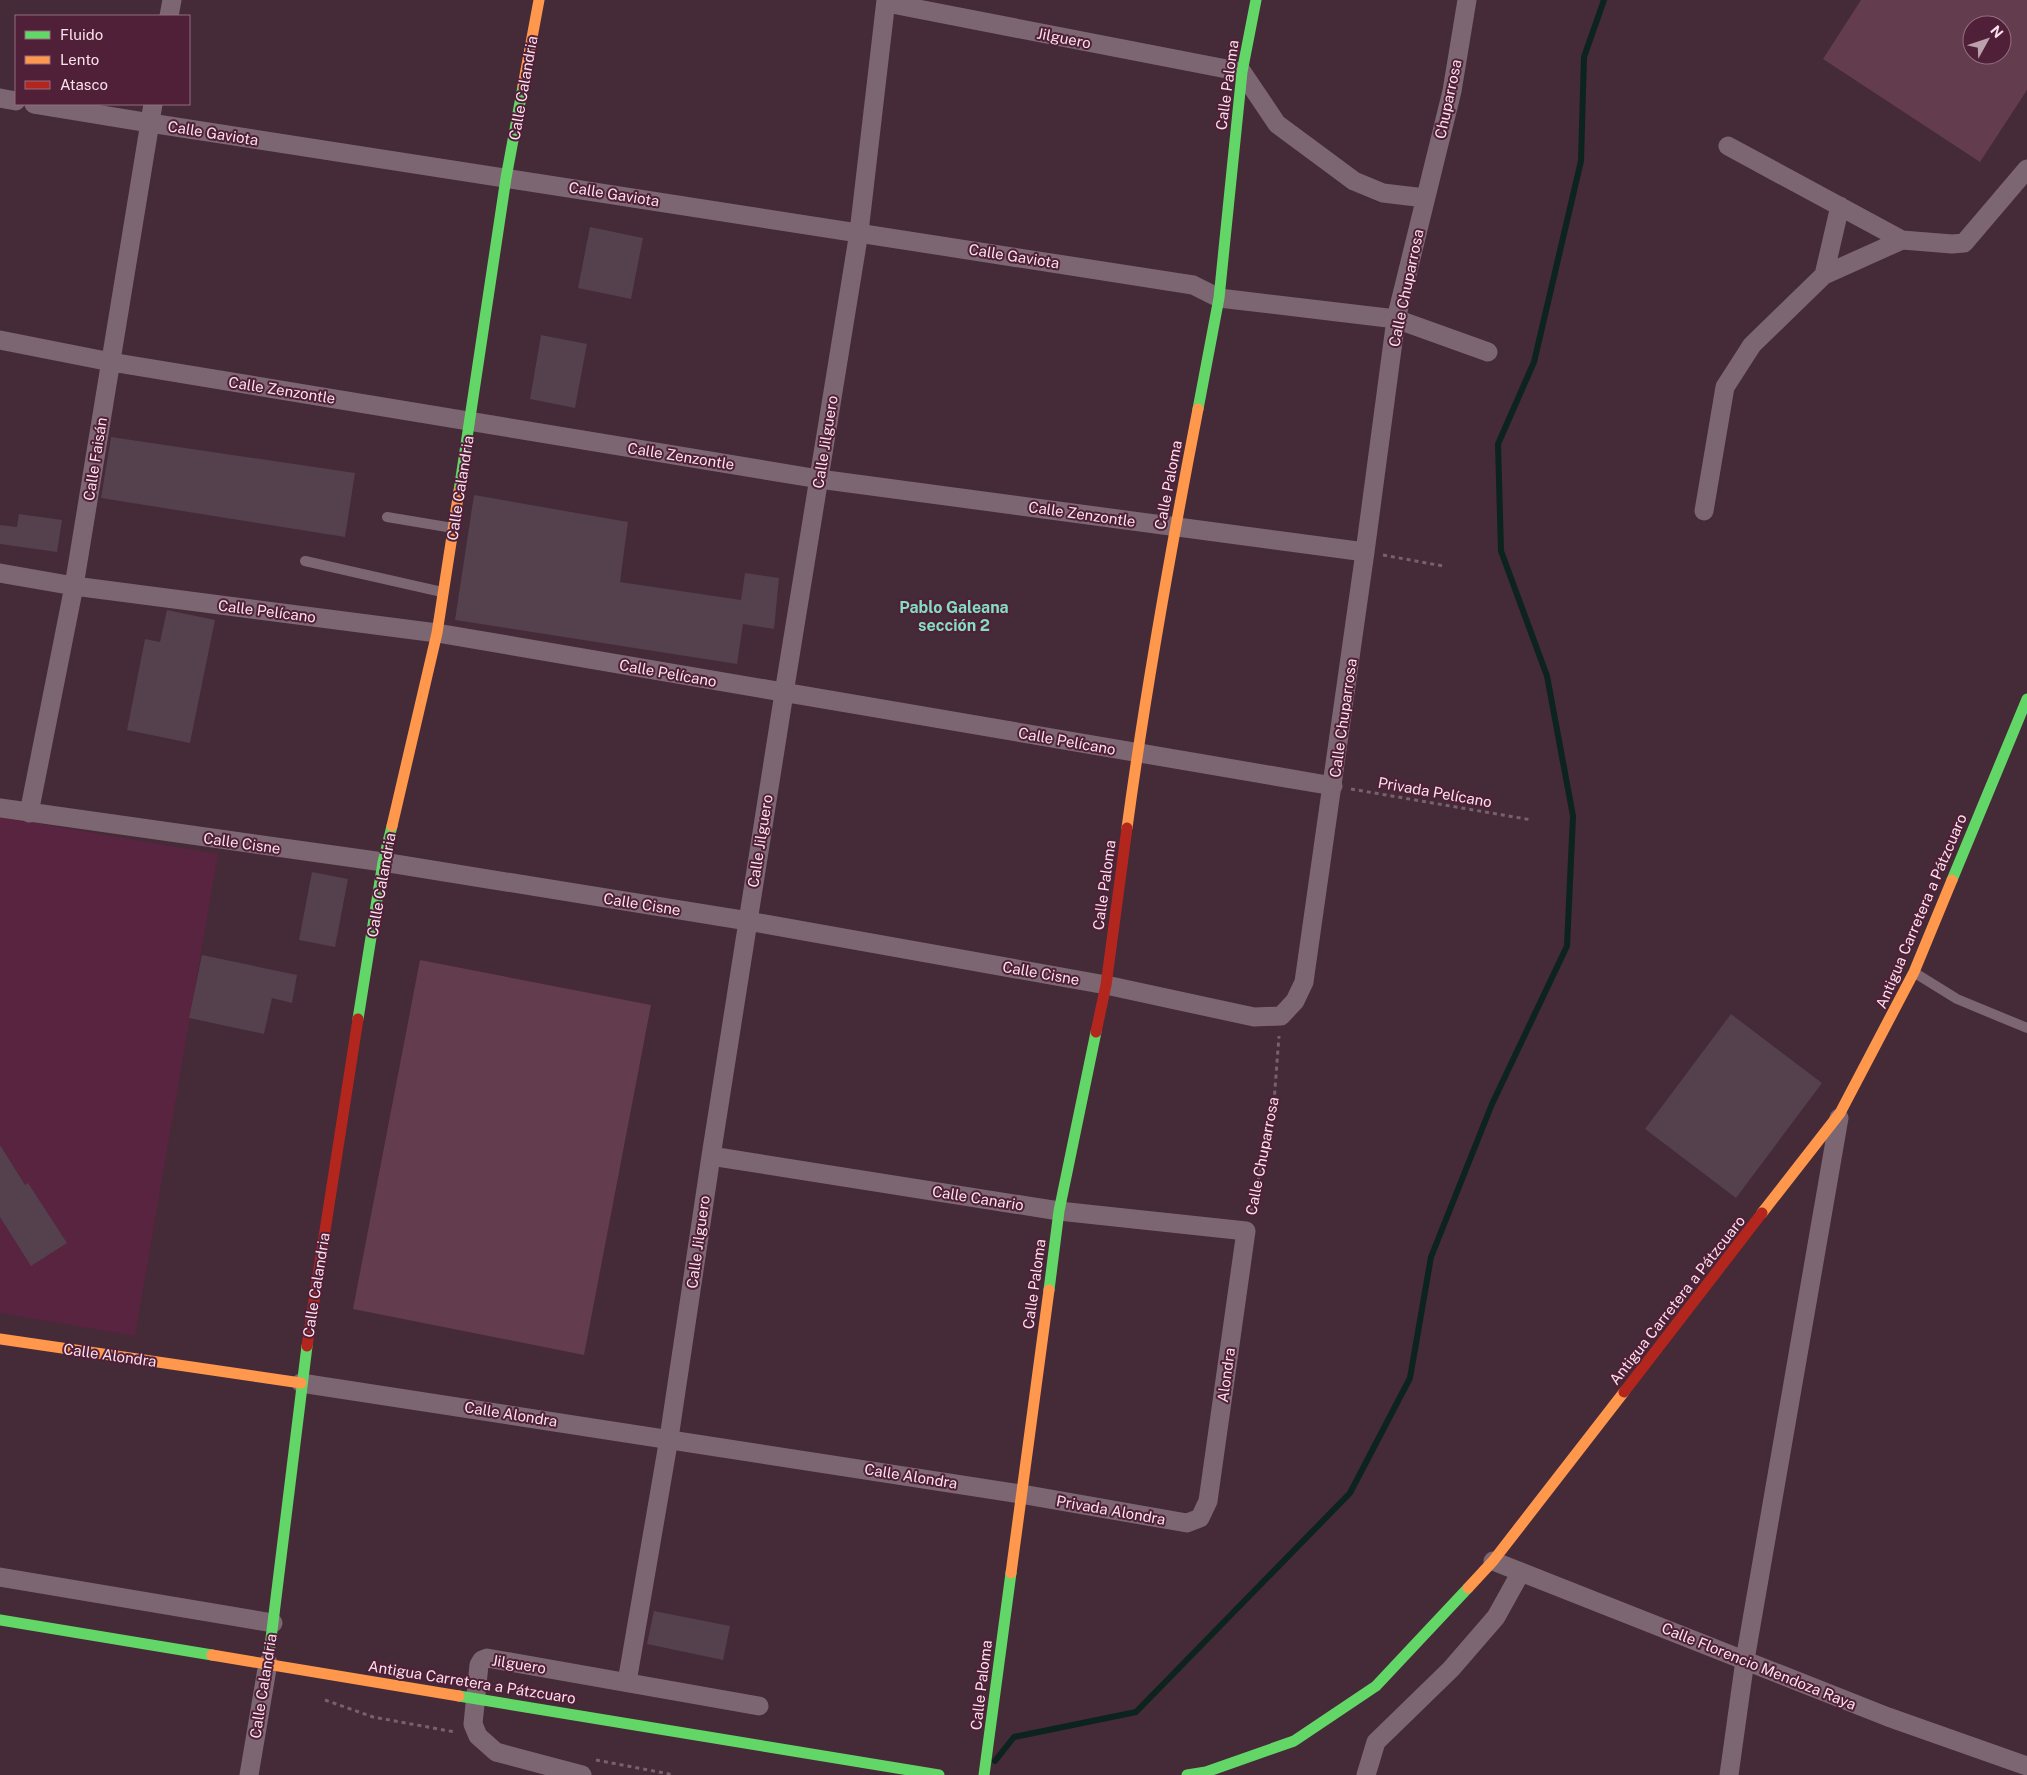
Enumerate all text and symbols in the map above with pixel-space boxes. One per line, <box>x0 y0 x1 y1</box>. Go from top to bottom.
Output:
legend <box>15 15 190 105</box>
north arrow <box>1962 15 2012 65</box>
text: N <box>1987 22 2007 41</box>
street label: Jilguero <box>1035 24 1093 52</box>
text: Fluido <box>60 26 103 43</box>
street label: Calle Calandria <box>505 34 541 142</box>
street label: Calle Paloma <box>1212 39 1242 131</box>
text: Lento <box>60 51 99 68</box>
street label: Chuparrosa <box>1431 58 1465 140</box>
text: Atasco <box>60 76 108 93</box>
street label: Calle Gaviota <box>166 117 260 149</box>
street label: Calle Gaviota <box>567 178 661 210</box>
street label: Calle Chuparrosa <box>1385 228 1427 348</box>
street label: Calle Gaviota <box>967 240 1061 272</box>
street label: Calle Zenzontle <box>227 373 337 407</box>
street label: Calle Jilguero <box>809 394 841 490</box>
street label: Calle Faisán <box>80 416 110 502</box>
street label: Calle Calandria <box>443 434 477 542</box>
street label: Calle Zenzontle <box>626 439 736 473</box>
street label: Calle Paloma <box>1151 439 1185 531</box>
street label: Calle Zenzontle <box>1027 498 1137 530</box>
street label: Calle Pelícano <box>217 597 317 625</box>
district label: Pablo Galeana sección 2 <box>899 598 1009 635</box>
street label: Calle Pelícano <box>618 656 718 690</box>
street label: Calle Chuparrosa <box>1326 657 1360 779</box>
street label: Calle Pelícano <box>1017 724 1117 758</box>
street label: Privada Pelícano <box>1377 774 1493 810</box>
street label: Calle Jilguero <box>744 793 776 889</box>
street label: Antigua Carretera a Pátzcuaro <box>1872 811 1970 1011</box>
street label: Calle Cisne <box>202 829 282 857</box>
street label: Calle Calandria <box>363 831 399 939</box>
street label: Calle Paloma <box>1089 839 1119 931</box>
street label: Calle Cisne <box>602 890 682 918</box>
street label: Calle Cisne <box>1001 958 1081 988</box>
street label: Calle Chuparrosa <box>1242 1096 1282 1216</box>
street label: Calle Canario <box>931 1182 1025 1214</box>
street label: Calle Jilguero <box>683 1194 713 1290</box>
street label: Antigua Carretera a Pátzcuaro <box>1606 1212 1748 1388</box>
street label: Calle Calandria <box>299 1231 333 1339</box>
street label: Calle Paloma <box>1019 1238 1049 1330</box>
street label: Calle Alondra <box>62 1340 158 1370</box>
street label: Alondra <box>1214 1347 1238 1403</box>
street label: Calle Alondra <box>463 1398 559 1430</box>
street label: Calle Alondra <box>863 1460 959 1492</box>
street label: Privada Alondra <box>1055 1492 1167 1528</box>
street label: Calle Florencio Mendoza Raya <box>1659 1619 1859 1713</box>
street label: Calle Calandria <box>246 1632 280 1740</box>
street label: Calle Paloma <box>967 1639 995 1731</box>
street label: Jilguero <box>491 1651 547 1677</box>
street label: Antigua Carretera a Pátzcuaro <box>367 1657 577 1707</box>

